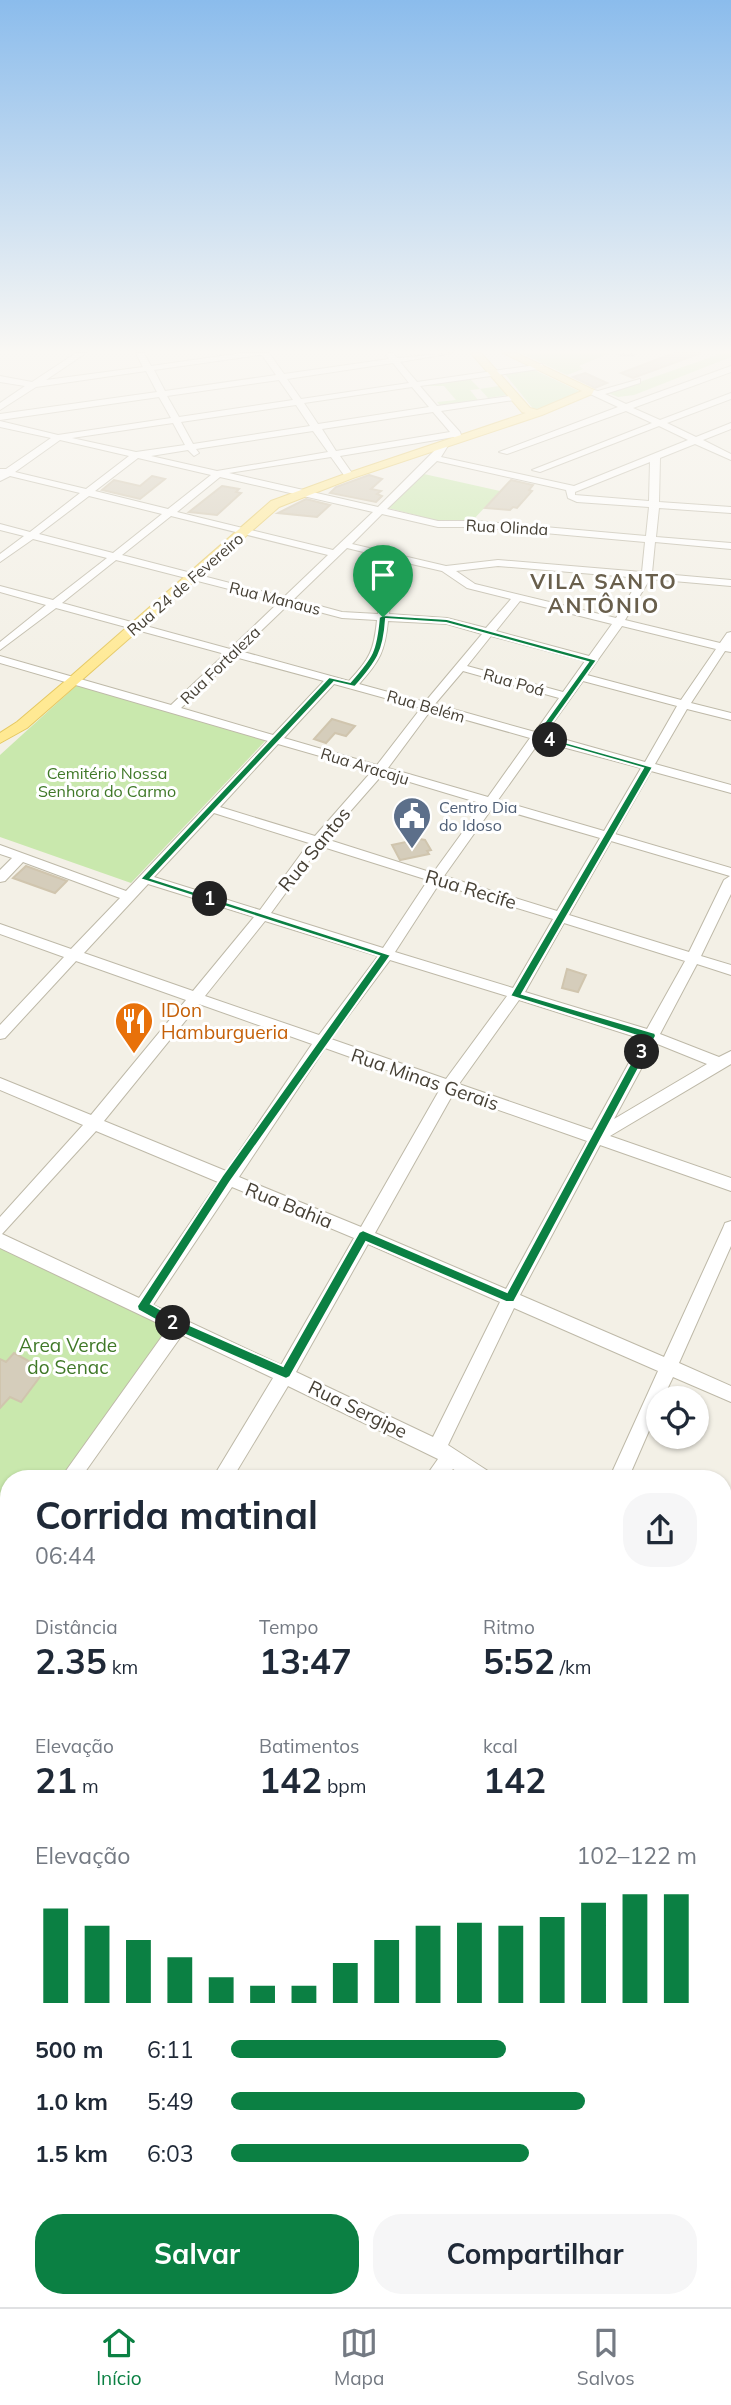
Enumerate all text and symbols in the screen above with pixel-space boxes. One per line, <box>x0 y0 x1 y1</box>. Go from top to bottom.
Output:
street label: Rua Olinda <box>465 515 549 539</box>
street label: Rua 24 de Fevereiro <box>123 528 247 640</box>
pin <box>353 545 413 617</box>
icon: arrive <box>364 556 402 594</box>
district label: VILA SANTO ANTÔNIO <box>529 568 678 618</box>
street label: Rua Manaus <box>227 577 323 619</box>
street label: Rua Fortaleza <box>176 622 264 708</box>
street label: Rua Poá <box>481 664 547 700</box>
street label: Rua Belém <box>385 685 467 727</box>
pin: 4 <box>532 722 568 758</box>
text: 4 <box>544 727 555 751</box>
street label: Rua Aracaju <box>318 743 412 789</box>
park label: Cemitério Nossa Senhora do Carmo <box>38 763 176 801</box>
public building icon: Centro Dia do Idoso <box>391 795 433 850</box>
place label: Centro Dia do Idoso <box>439 797 517 835</box>
street label: Rua Santos <box>273 802 355 896</box>
street label: Rua Recife <box>422 864 520 914</box>
pin: 1 <box>192 881 228 916</box>
text: 1 <box>204 886 215 910</box>
place label: IDon Hamburgueria <box>161 998 288 1044</box>
restaurant icon: IDon Hamburgueria <box>113 1000 155 1055</box>
pin: 3 <box>624 1034 660 1070</box>
text: 3 <box>636 1039 647 1063</box>
street label: Rua Minas Gerais <box>348 1042 502 1116</box>
street label: Rua Bahia <box>242 1177 336 1233</box>
pin: 2 <box>156 1306 190 1340</box>
text: 2 <box>167 1310 178 1334</box>
park label: Area Verde do Senac <box>19 1333 117 1379</box>
street label: Rua Sergipe <box>305 1375 411 1443</box>
map controls <box>646 1386 709 1449</box>
button: locate <box>646 1386 709 1449</box>
text: Corrida matinal <box>35 1491 318 1539</box>
button: share <box>623 1493 697 1567</box>
text: 06:44 <box>35 1541 95 1570</box>
text: Distância <box>35 1615 118 1639</box>
text: Tempo <box>259 1615 318 1639</box>
text: Ritmo <box>483 1615 535 1639</box>
text: 2.35 <box>35 1639 107 1683</box>
text: 13:47 <box>259 1639 352 1683</box>
text: 5:52 <box>483 1639 555 1683</box>
text: km <box>107 1655 138 1679</box>
text: /km <box>555 1655 592 1679</box>
text: Elevação <box>35 1734 114 1758</box>
text: Batimentos <box>259 1734 359 1758</box>
text: kcal <box>483 1734 518 1758</box>
text: 21 <box>35 1758 77 1802</box>
text: 142 <box>259 1758 322 1802</box>
text: 142 <box>483 1758 546 1802</box>
text: m <box>77 1774 99 1798</box>
text: bpm <box>322 1774 366 1798</box>
text: Elevação <box>35 1841 130 1870</box>
text: 102–122 m <box>576 1841 697 1870</box>
text: 500 m <box>35 2035 103 2064</box>
text: 6:11 <box>147 2035 194 2064</box>
text: 1.0 km <box>35 2087 108 2116</box>
text: 5:49 <box>147 2087 194 2116</box>
text: 1.5 km <box>35 2139 108 2168</box>
text: 6:03 <box>147 2139 194 2168</box>
button: Salvar <box>35 2214 359 2294</box>
button: Compartilhar <box>373 2214 697 2294</box>
tab: Início <box>96 2324 142 2390</box>
tab: Mapa <box>334 2324 384 2390</box>
tab: Salvos <box>577 2324 635 2390</box>

